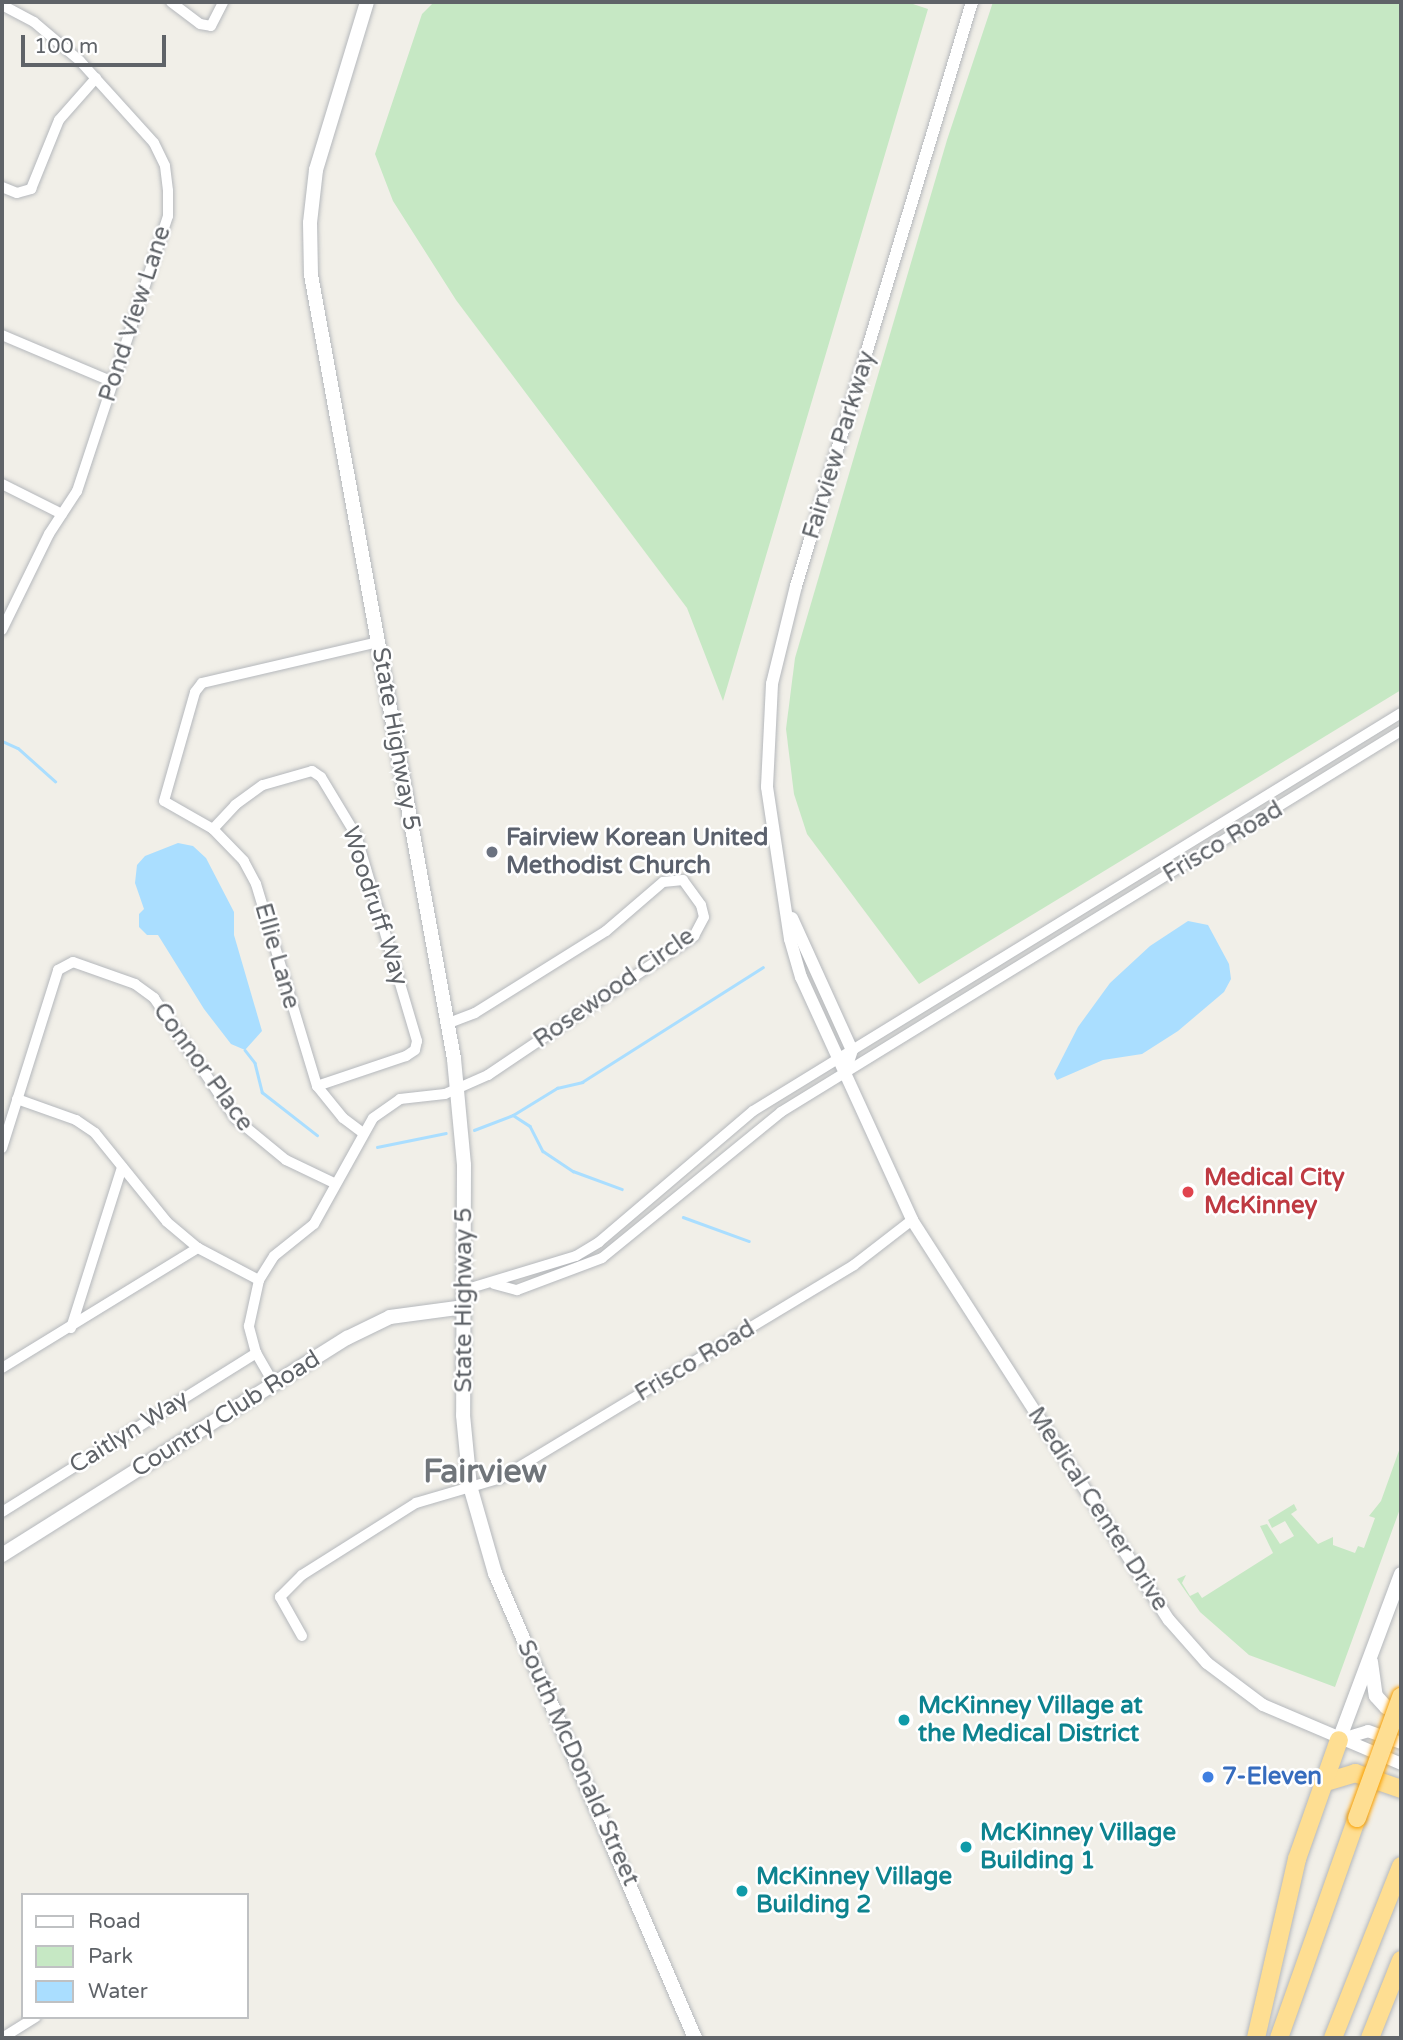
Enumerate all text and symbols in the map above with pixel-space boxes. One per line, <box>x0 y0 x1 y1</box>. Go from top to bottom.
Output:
scale bar <box>24 21 170 65</box>
text: 100 m <box>34 34 98 59</box>
street label: Pond View Lane <box>93 223 177 405</box>
street label: Fairview Parkway <box>797 347 881 543</box>
street label: State Highway 5 <box>366 645 426 833</box>
street label: Frisco Road <box>1158 795 1288 889</box>
street label: Woodruff Way <box>336 823 414 989</box>
place label: Fairview Korean United Methodist Church <box>506 824 768 880</box>
marker: Fairview Korean United Methodist Church <box>484 844 500 860</box>
street label: Ellie Lane <box>248 900 306 1012</box>
street label: Rosewood Circle <box>528 922 700 1054</box>
street label: Connor Place <box>147 997 259 1137</box>
place label: Medical City McKinney <box>1204 1164 1345 1220</box>
marker: Medical City McKinney <box>1178 1182 1198 1202</box>
street label: State Highway 5 <box>450 1207 478 1393</box>
street label: Frisco Road <box>630 1314 760 1408</box>
street label: Country Club Road <box>127 1344 325 1484</box>
street label: Caitlyn Way <box>64 1384 194 1480</box>
street label: Medical Center Drive <box>1021 1402 1175 1616</box>
district label: Fairview <box>423 1453 547 1491</box>
street label: South McDonald Street <box>511 1636 645 1890</box>
place label: McKinney Village at the Medical District <box>918 1692 1143 1748</box>
marker: McKinney Village at the Medical District <box>896 1712 912 1728</box>
place label: 7-Eleven <box>1222 1763 1322 1791</box>
marker: 7-Eleven <box>1200 1769 1216 1785</box>
place label: McKinney Village Building 1 <box>980 1819 1176 1875</box>
marker: McKinney Village Building 1 <box>958 1839 974 1855</box>
place label: McKinney Village Building 2 <box>756 1863 952 1919</box>
marker: McKinney Village Building 2 <box>734 1883 750 1899</box>
legend <box>21 1893 248 2019</box>
text: Road <box>88 1909 141 1934</box>
text: Park <box>88 1944 133 1969</box>
text: Water <box>88 1979 148 2004</box>

